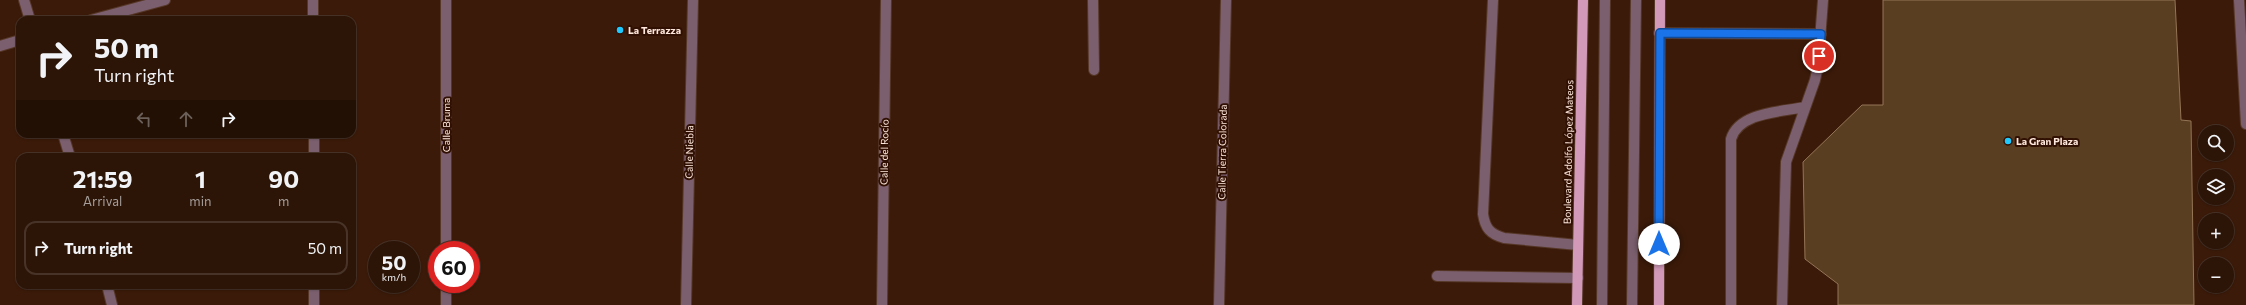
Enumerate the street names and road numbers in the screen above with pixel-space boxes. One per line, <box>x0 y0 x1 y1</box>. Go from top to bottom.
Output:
street label: Boulevard Adolfo López Mateos <box>1561 79 1575 224</box>
street label: Calle Bruma <box>440 98 452 152</box>
street label: Calle Tierra Colorada <box>1215 104 1229 200</box>
street label: Calle del Rocío <box>877 119 891 185</box>
street label: Calle Niebla <box>683 125 695 179</box>

